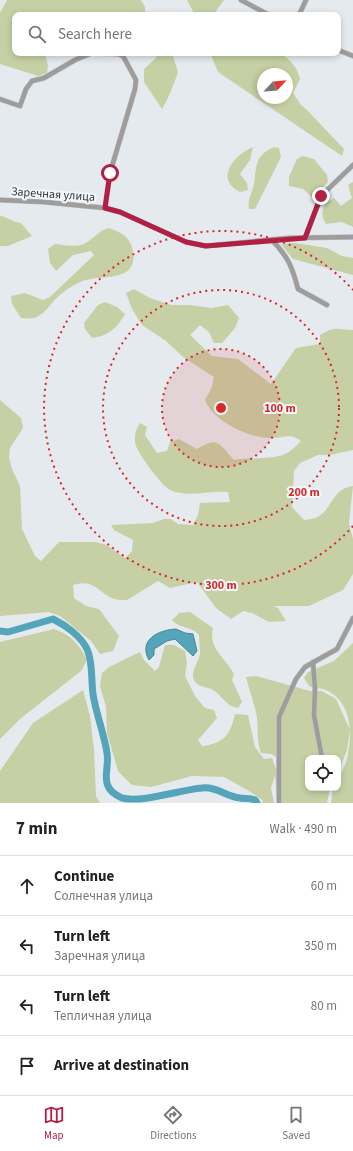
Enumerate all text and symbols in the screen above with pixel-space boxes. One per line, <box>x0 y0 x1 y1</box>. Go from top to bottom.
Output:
search box <box>12 12 341 56</box>
icon: search <box>26 23 48 45</box>
text: Search here <box>58 24 132 45</box>
north arrow <box>257 68 293 104</box>
route start <box>101 164 119 182</box>
street label: Заречная улица <box>10 183 96 206</box>
route end <box>312 187 330 205</box>
text: 100 m <box>264 400 296 417</box>
centre of rings <box>214 401 228 415</box>
text: 200 m <box>288 484 320 501</box>
text: 300 m <box>205 577 237 594</box>
map controls <box>305 755 341 791</box>
button: locate <box>305 755 341 791</box>
text: 7 min <box>16 817 57 841</box>
text: Walk · 490 m <box>269 820 337 838</box>
text: Continue <box>54 866 114 887</box>
icon: ahead <box>16 875 38 897</box>
text: 60 m <box>311 877 337 895</box>
text: Солнечная улица <box>54 887 153 905</box>
text: Turn left <box>54 926 110 947</box>
icon: left <box>16 935 38 957</box>
text: 350 m <box>304 937 337 955</box>
text: Заречная улица <box>54 947 145 965</box>
text: Turn left <box>54 986 110 1007</box>
icon: left <box>16 995 38 1017</box>
text: 80 m <box>311 997 337 1015</box>
text: Тепличная улица <box>54 1007 152 1025</box>
icon: arrive <box>16 1055 38 1077</box>
text: Arrive at destination <box>54 1055 189 1076</box>
tab: Map <box>43 1104 65 1143</box>
tab: Directions <box>150 1104 197 1143</box>
tab: Saved <box>282 1104 310 1143</box>

